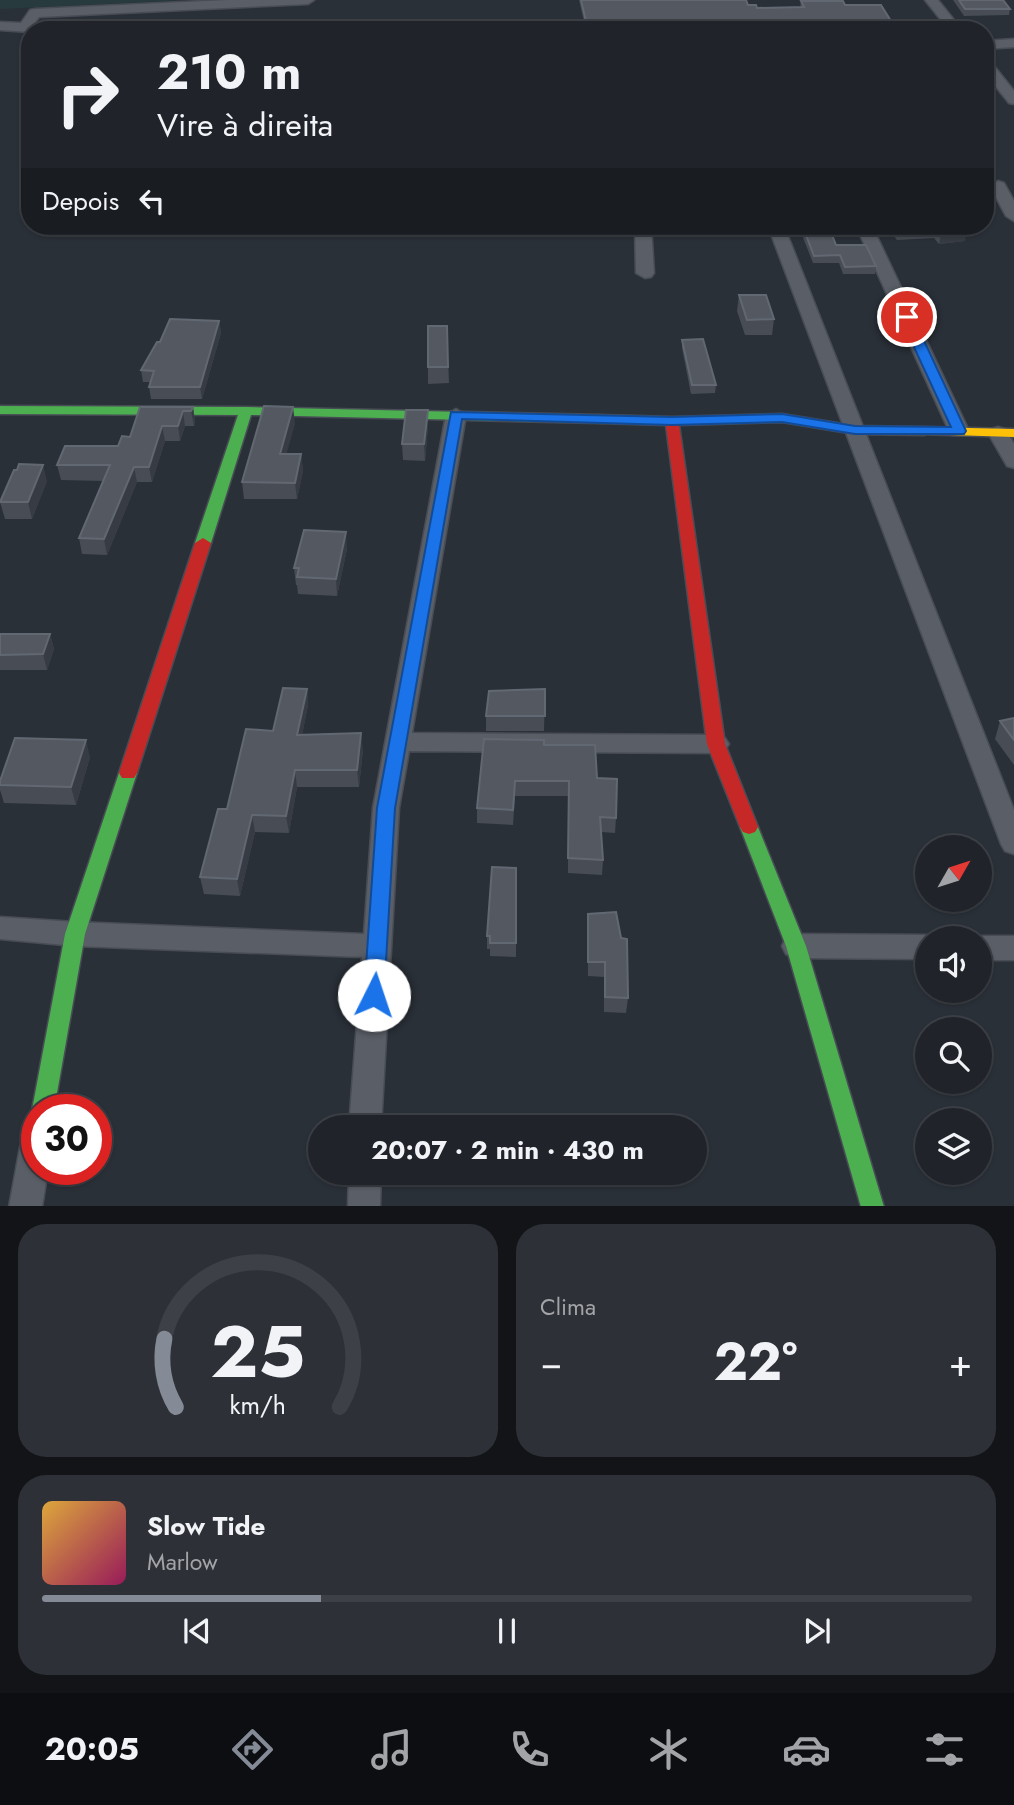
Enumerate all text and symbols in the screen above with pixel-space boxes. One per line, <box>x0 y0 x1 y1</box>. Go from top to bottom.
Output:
text: 210 m <box>157 37 301 107</box>
icon: right <box>42 49 133 140</box>
text: Vire à direita <box>157 102 333 148</box>
text: Depois <box>42 182 119 220</box>
icon: left <box>133 182 171 220</box>
pin <box>877 287 937 347</box>
icon: arrive <box>888 298 926 336</box>
north arrow <box>915 835 992 912</box>
map controls <box>915 835 992 1185</box>
button: sound <box>915 926 992 1003</box>
position arrow <box>337 958 411 1032</box>
button: search <box>915 1017 992 1094</box>
speed limit sign: 30 <box>21 1094 112 1185</box>
button: layers <box>915 1108 992 1185</box>
text: 20:07 · 2 min · 430 m <box>371 1131 644 1169</box>
text: Clima <box>540 1290 596 1324</box>
text: 25 <box>211 1299 305 1404</box>
text: 22° <box>714 1324 797 1400</box>
text: − <box>540 1335 562 1390</box>
text: + <box>949 1335 972 1390</box>
text: km/h <box>230 1386 286 1422</box>
text: Slow Tide <box>147 1507 266 1545</box>
text: Marlow <box>147 1545 218 1579</box>
icon: previous <box>178 1612 216 1650</box>
icon: pause <box>488 1612 526 1650</box>
icon: next <box>798 1612 836 1650</box>
icon: directions <box>228 1725 277 1774</box>
icon: music <box>367 1725 416 1774</box>
icon: phone <box>505 1725 554 1774</box>
icon: climate <box>644 1725 693 1774</box>
icon: car <box>782 1725 831 1774</box>
icon: filters <box>920 1725 969 1774</box>
text: 20:05 <box>45 1726 139 1772</box>

